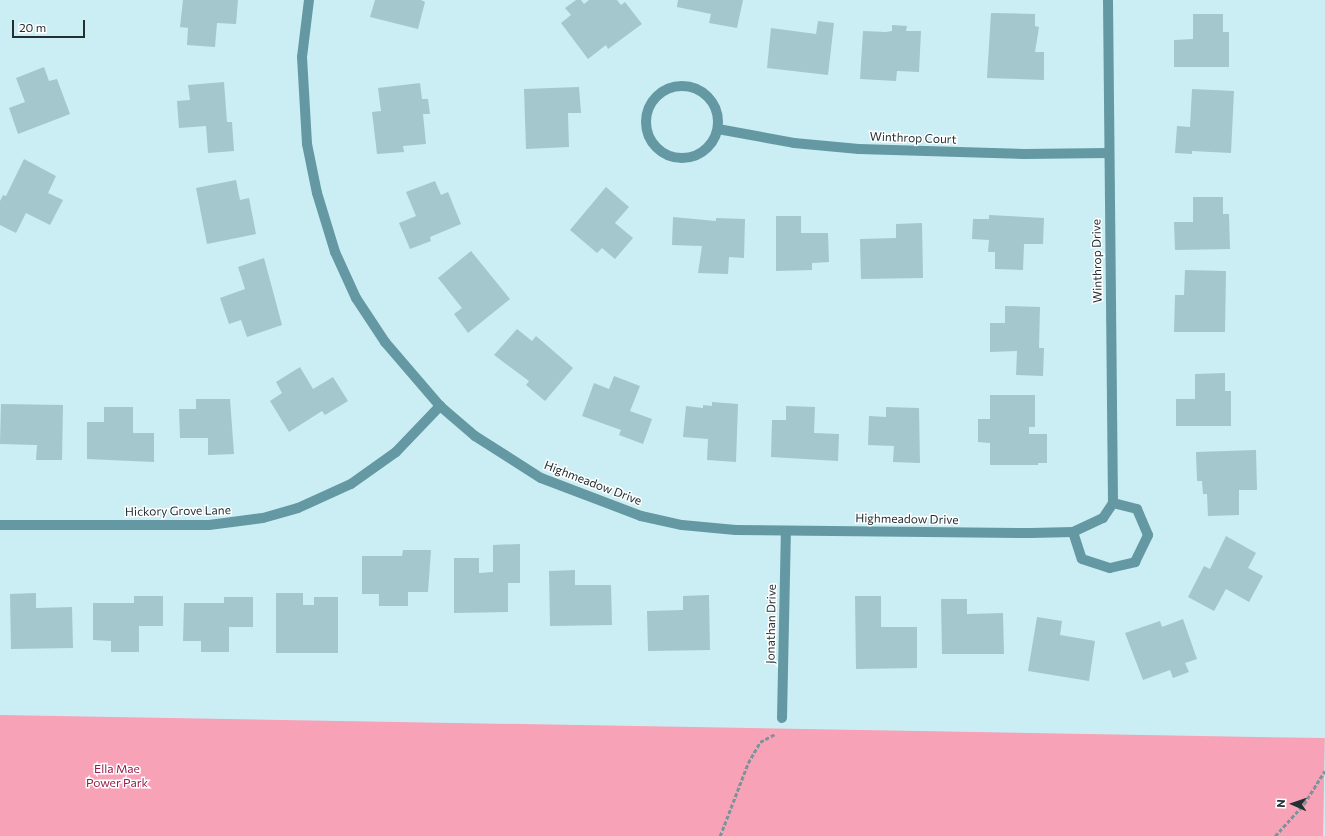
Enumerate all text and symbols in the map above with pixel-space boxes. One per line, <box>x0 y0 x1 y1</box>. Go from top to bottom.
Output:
scale bar <box>14 12 87 38</box>
text: 20 m <box>19 20 46 34</box>
street label: Winthrop Court <box>869 129 957 147</box>
street label: Winthrop Drive <box>1089 219 1105 303</box>
street label: Highmeadow Drive <box>542 458 644 508</box>
street label: Hickory Grove Lane <box>125 503 231 519</box>
street label: Highmeadow Drive <box>855 511 959 527</box>
street label: Jonathan Drive <box>763 584 779 664</box>
park label: Ella Mae Power Park <box>86 762 148 790</box>
north arrow <box>1273 784 1313 824</box>
text: N <box>1274 799 1287 808</box>

